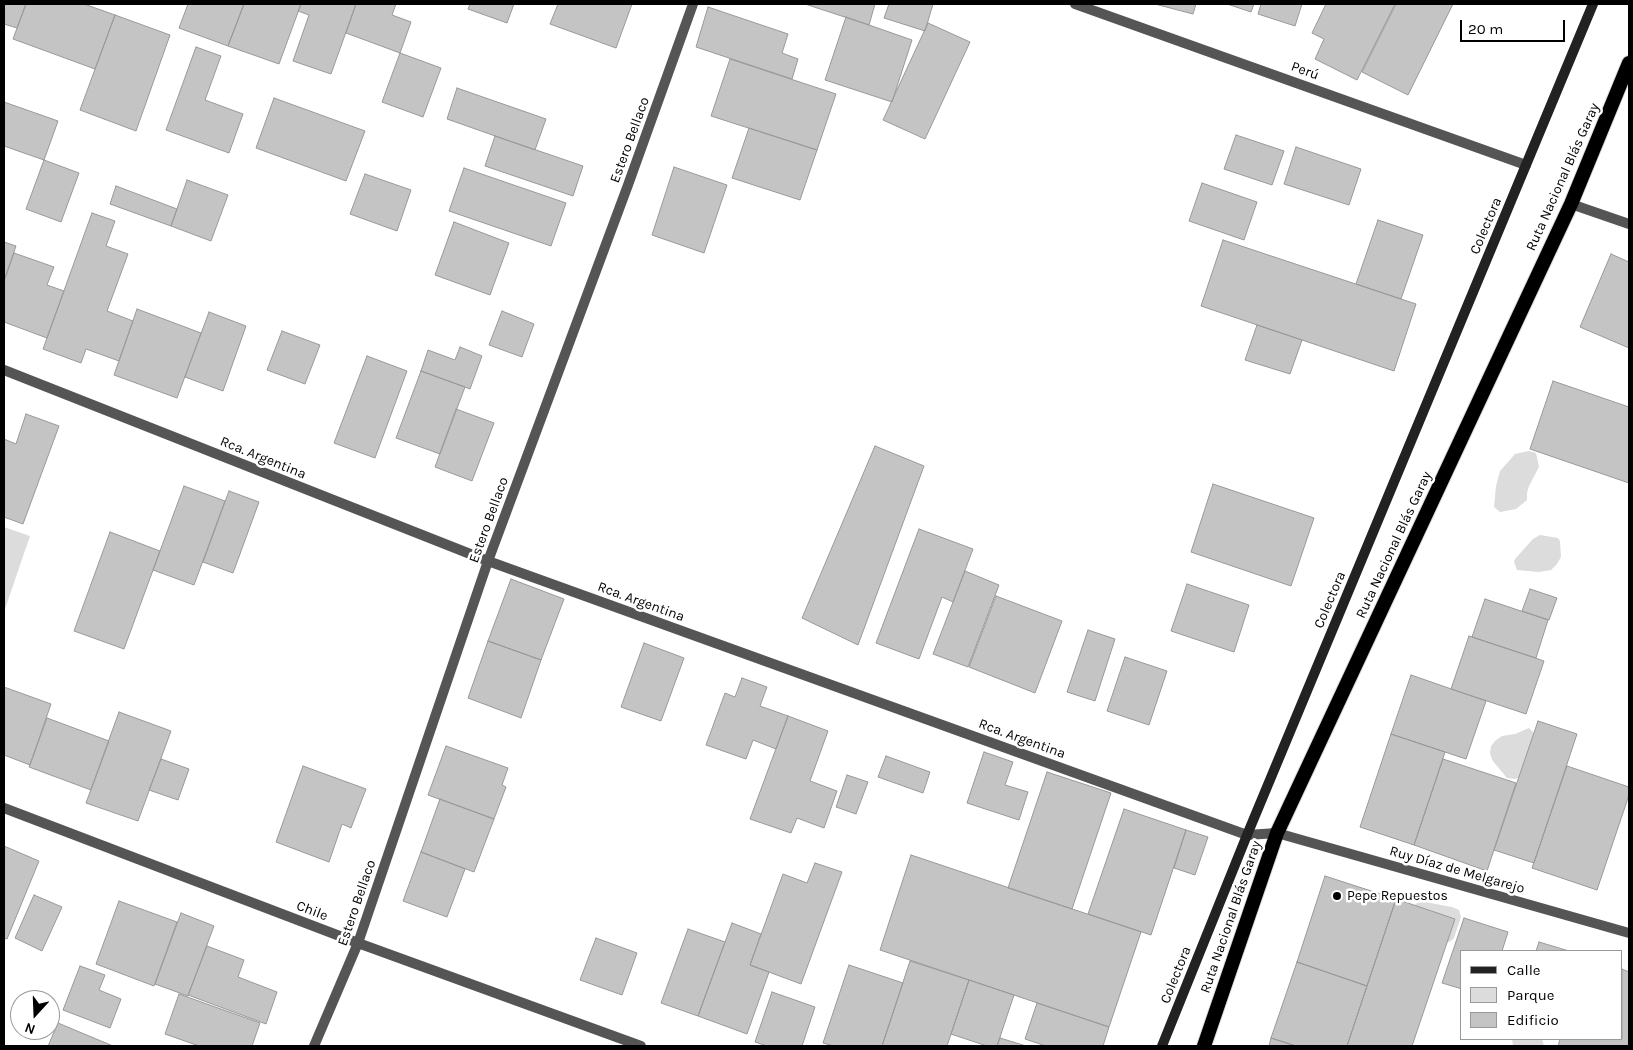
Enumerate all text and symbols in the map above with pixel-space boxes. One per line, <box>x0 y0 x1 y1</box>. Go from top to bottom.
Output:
scale bar <box>1463 10 1568 42</box>
text: 20 m <box>1468 20 1503 38</box>
street label: Perú <box>1289 58 1321 84</box>
street label: Estero Bellaco <box>607 95 653 185</box>
street label: Ruta Nacional Blás Garay <box>1523 100 1603 254</box>
street label: Colectora <box>1466 195 1506 257</box>
street label: Rca. Argentina <box>218 433 308 483</box>
street label: Ruta Nacional Blás Garay <box>1353 469 1435 621</box>
street label: Estero Bellaco <box>466 475 512 565</box>
street label: Colectora <box>1310 569 1350 631</box>
street label: Rca. Argentina <box>595 578 687 626</box>
street label: Rca. Argentina <box>976 715 1068 763</box>
street label: Ruta Nacional Blás Garay <box>1197 839 1265 995</box>
street label: Ruy Díaz de Melgarejo <box>1388 843 1526 897</box>
street label: Estero Bellaco <box>334 858 380 948</box>
place label: Pepe Repuestos <box>1347 888 1448 904</box>
marker: Pepe Repuestos <box>1331 890 1343 902</box>
street label: Chile <box>294 897 330 925</box>
street label: Colectora <box>1157 944 1195 1006</box>
legend <box>1460 950 1623 1040</box>
text: Calle <box>1507 961 1541 979</box>
text: Parque <box>1507 986 1555 1004</box>
north arrow <box>10 990 60 1040</box>
text: Edificio <box>1507 1011 1559 1029</box>
text: N <box>22 1019 38 1038</box>

